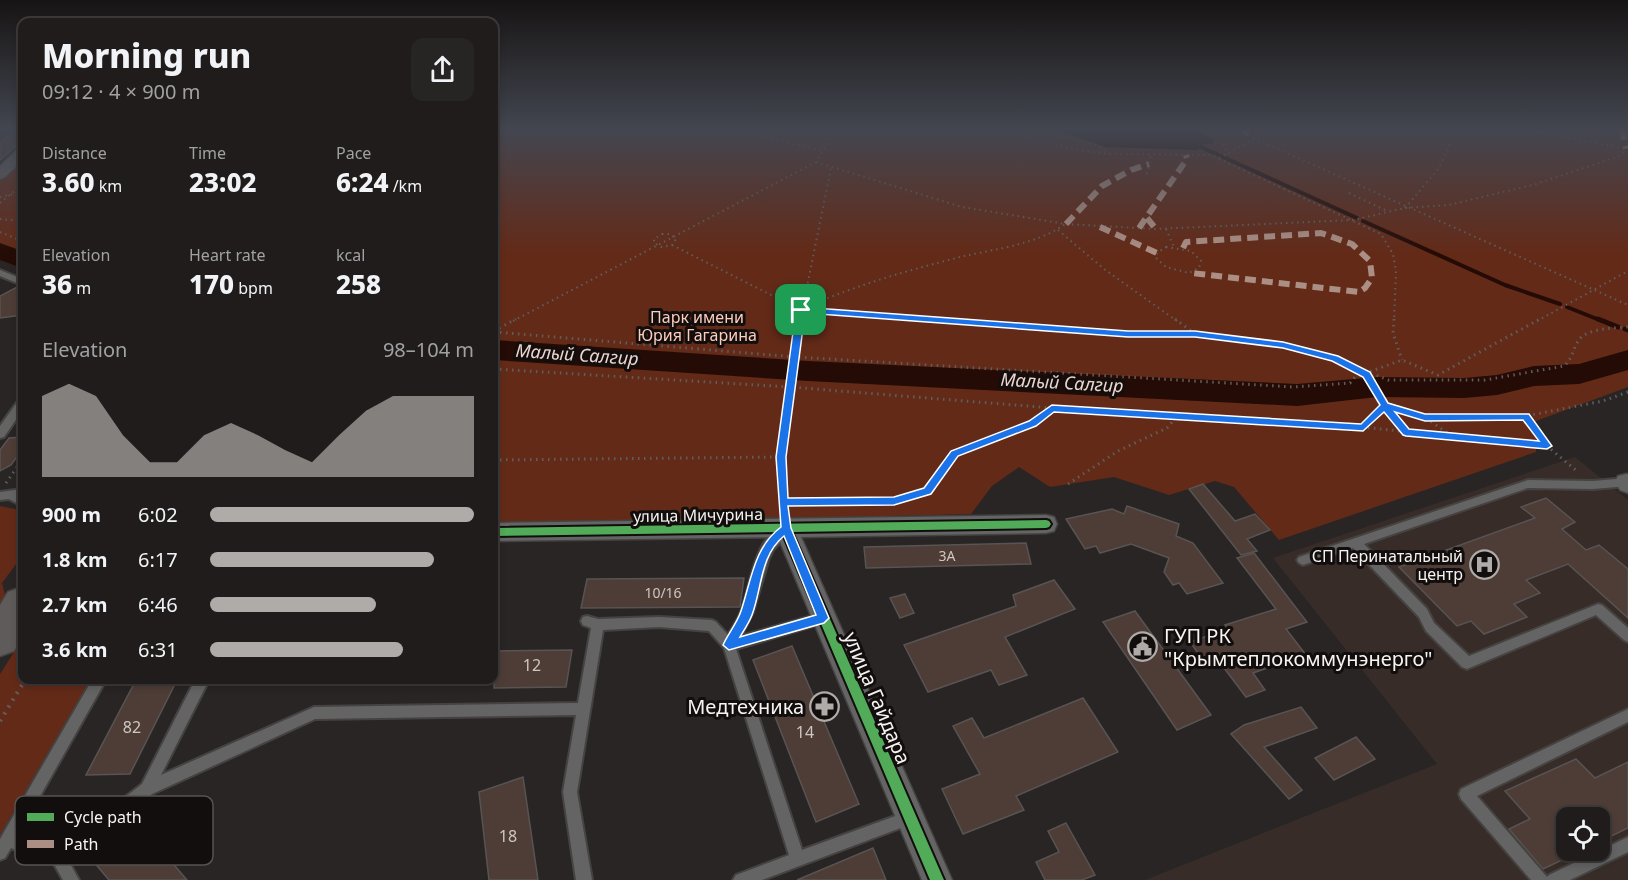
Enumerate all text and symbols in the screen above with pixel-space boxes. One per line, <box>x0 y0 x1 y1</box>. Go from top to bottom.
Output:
text: Morning run <box>42 33 251 78</box>
button: share <box>411 38 474 101</box>
text: 09:12 · 4 × 900 m <box>42 78 200 105</box>
text: Distance <box>42 142 107 164</box>
text: Time <box>189 142 226 164</box>
text: Pace <box>336 142 371 164</box>
text: 3.60 <box>42 164 95 200</box>
text: 23:02 <box>189 164 257 200</box>
text: 6:24 <box>336 164 389 200</box>
text: km <box>95 175 122 197</box>
text: /km <box>389 175 422 197</box>
text: Elevation <box>42 244 110 266</box>
text: Heart rate <box>189 244 265 266</box>
text: kcal <box>336 244 365 266</box>
text: 36 <box>42 266 72 302</box>
text: 170 <box>189 266 234 302</box>
text: 258 <box>336 266 381 302</box>
text: m <box>72 277 91 299</box>
text: bpm <box>234 277 273 299</box>
pin <box>775 284 826 335</box>
icon: arrive <box>784 293 817 326</box>
park label: Парк имени Юрия Гагарина <box>637 306 757 346</box>
text: Elevation <box>42 336 127 363</box>
text: 98–104 m <box>383 336 474 363</box>
water label: Малый Салгир <box>515 338 639 370</box>
water label: Малый Салгир <box>1000 367 1124 397</box>
text: 900 m <box>42 501 101 528</box>
text: 6:02 <box>138 501 178 528</box>
street label: улица Мичурина <box>633 503 763 527</box>
place label: СП Перинатальный центр <box>1312 545 1463 585</box>
text: 1.8 km <box>42 546 108 573</box>
text: 6:17 <box>138 546 178 573</box>
house number: 3А <box>939 546 956 565</box>
hospital icon: СП Перинатальный центр <box>1468 549 1500 581</box>
house number: 10/16 <box>644 583 682 602</box>
text: 2.7 km <box>42 591 108 618</box>
text: 6:46 <box>138 591 178 618</box>
place label: ГУП РК "Крымтеплокоммунэнерго" <box>1164 622 1432 672</box>
street label: улица Гайдара <box>837 627 918 768</box>
public building icon: ГУП РК "Крымтеплокоммунэнерго" <box>1127 631 1159 663</box>
text: 3.6 km <box>42 636 108 663</box>
text: 6:31 <box>138 636 178 663</box>
house number: 12 <box>523 654 541 676</box>
pharmacy icon: Медтехника <box>809 691 841 723</box>
place label: Медтехника <box>687 693 804 720</box>
house number: 82 <box>123 716 141 738</box>
house number: 14 <box>796 721 814 743</box>
legend <box>15 796 213 865</box>
text: Cycle path <box>64 806 142 828</box>
map controls <box>1556 807 1610 861</box>
button: locate <box>1556 807 1610 861</box>
house number: 18 <box>499 825 517 847</box>
text: Path <box>64 833 98 855</box>

